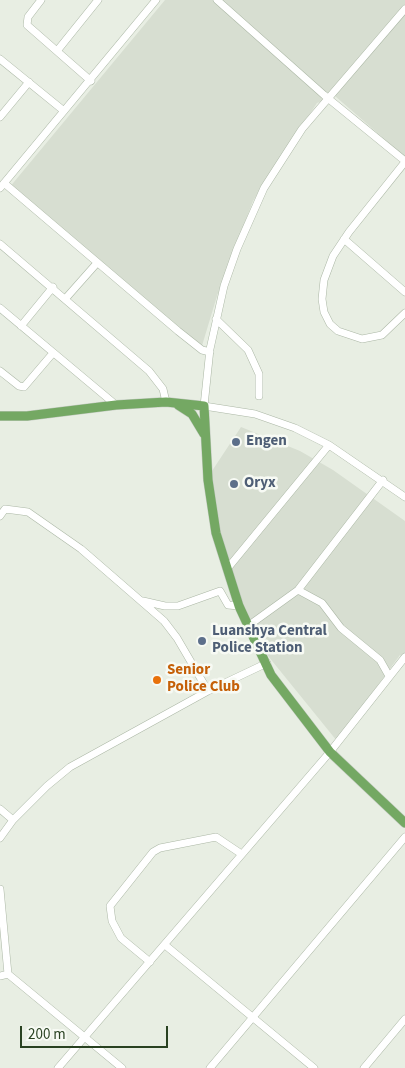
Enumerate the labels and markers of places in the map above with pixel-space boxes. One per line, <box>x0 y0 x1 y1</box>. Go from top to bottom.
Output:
place label: Engen <box>246 433 287 451</box>
marker: Engen <box>230 436 242 448</box>
place label: Oryx <box>244 475 276 493</box>
marker: Oryx <box>228 478 240 490</box>
place label: Luanshya Central Police Station <box>212 623 327 658</box>
marker: Luanshya Central Police Station <box>196 635 208 647</box>
place label: Senior Police Club <box>167 662 240 697</box>
marker: Senior Police Club <box>151 674 163 686</box>

